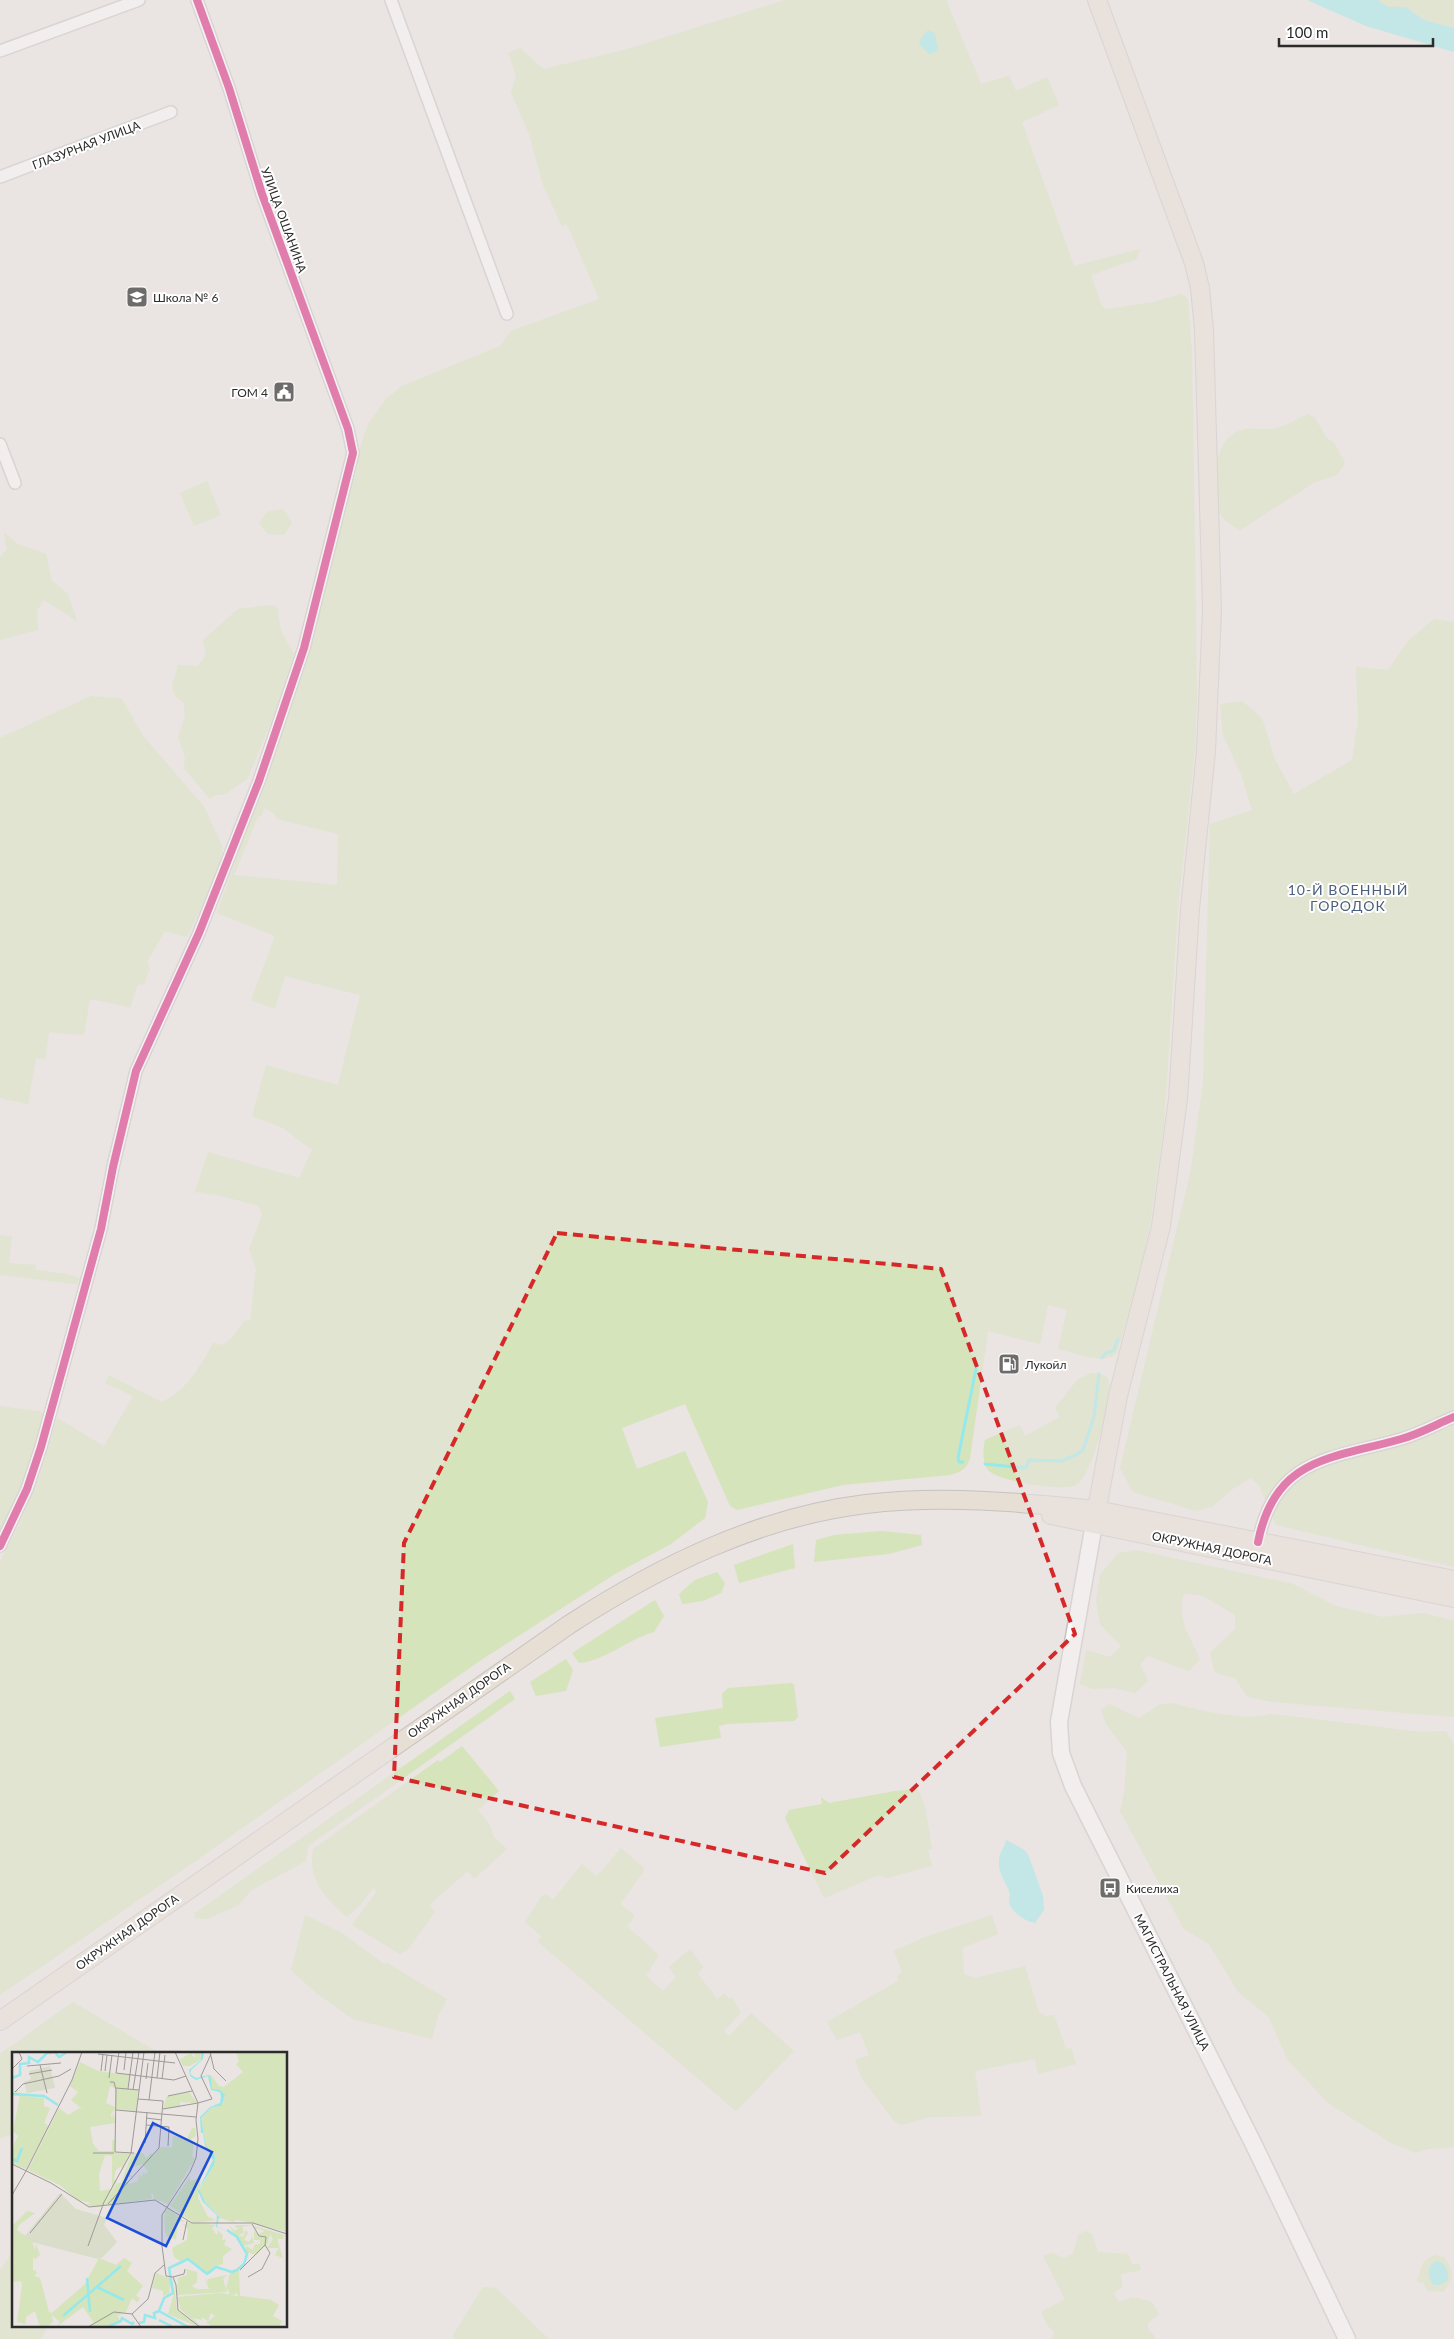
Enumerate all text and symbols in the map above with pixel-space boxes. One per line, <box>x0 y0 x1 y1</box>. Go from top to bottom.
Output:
scale bar <box>1279 15 1433 47</box>
text: 100 m <box>1286 23 1328 41</box>
street label: ГЛАЗУРНАЯ УЛИЦА <box>30 117 143 173</box>
street label: УЛИЦА ОШАНИНА <box>258 165 310 276</box>
school or university icon: Школа № 6 <box>125 285 149 309</box>
place label: Школа № 6 <box>153 290 218 305</box>
public building icon: ГОМ 4 <box>272 380 296 404</box>
place label: ГОМ 4 <box>231 385 268 400</box>
district label: 10-Й ВОЕННЫЙ ГОРОДОК <box>1288 881 1408 914</box>
fuel station icon: Лукойл <box>997 1352 1021 1376</box>
place label: Лукойл <box>1024 1357 1066 1372</box>
street label: ОКРУЖНАЯ ДОРОГА <box>1151 1528 1274 1568</box>
street label: ОКРУЖНАЯ ДОРОГА <box>405 1658 514 1741</box>
bus stop icon: Киселиха <box>1098 1876 1122 1900</box>
place label: Киселиха <box>1126 1881 1179 1896</box>
street label: ОКРУЖНАЯ ДОРОГА <box>73 1890 182 1973</box>
street label: МАГИСТРАЛЬНАЯ УЛИЦА <box>1131 1911 1213 2054</box>
inset map <box>12 2052 288 2326</box>

